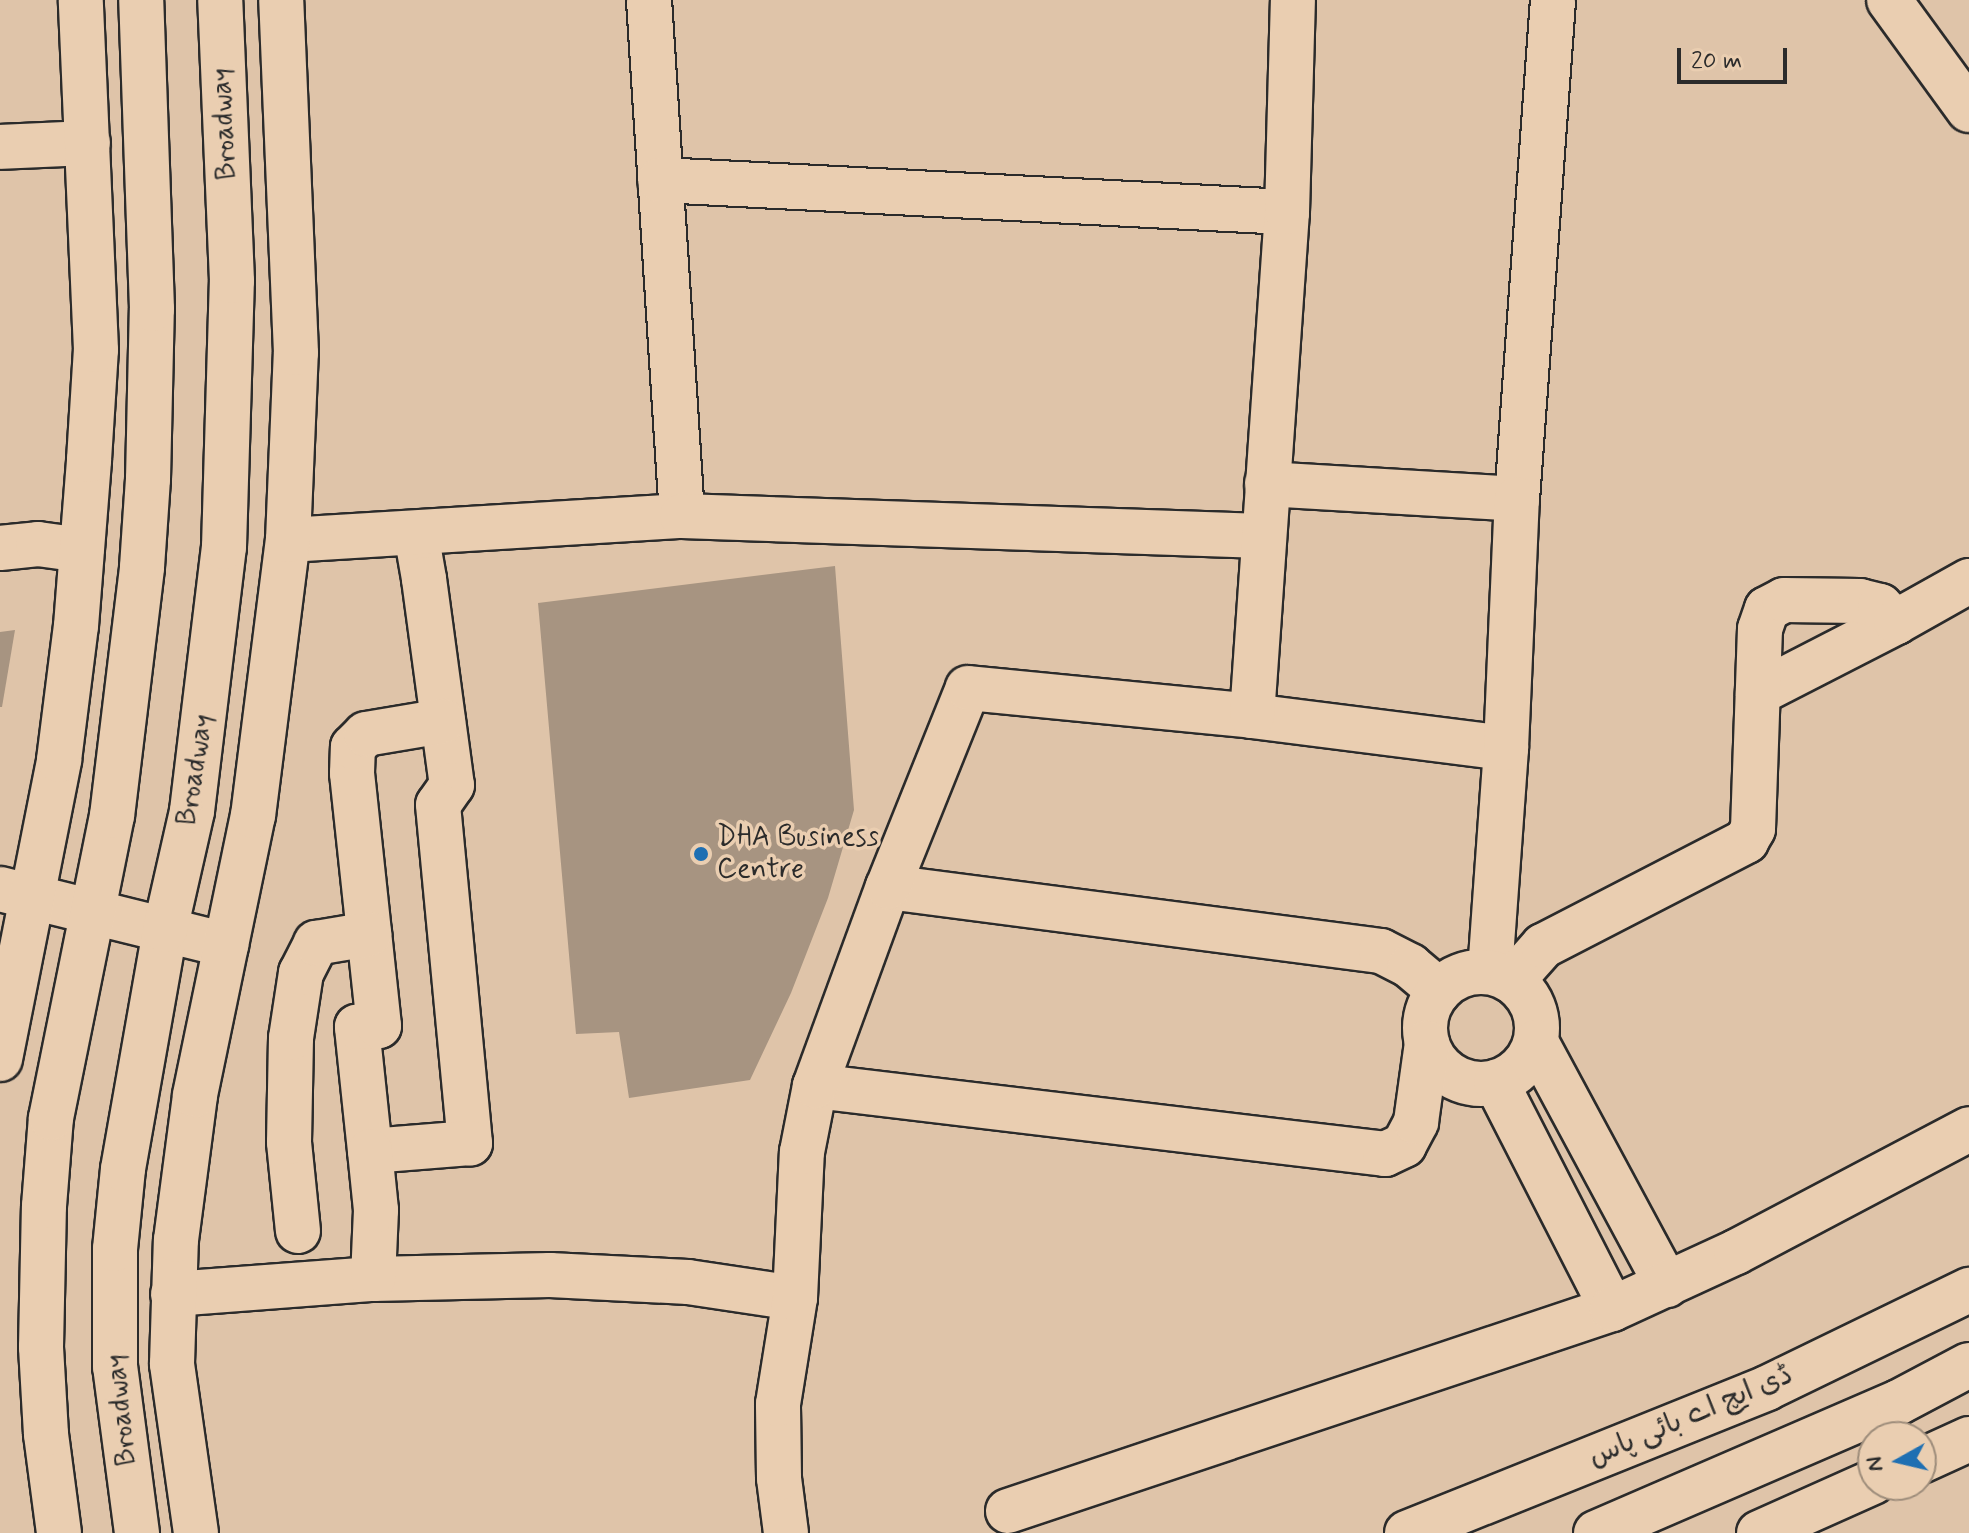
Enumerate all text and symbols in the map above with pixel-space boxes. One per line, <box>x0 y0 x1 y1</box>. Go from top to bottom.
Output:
scale bar <box>1681 32 1791 82</box>
text: 20 m <box>1691 46 1742 77</box>
street label: Broadway <box>205 67 245 181</box>
street label: Broadway <box>171 712 221 828</box>
place label: DHA Business Centre <box>717 821 888 887</box>
marker: DHA Business Centre <box>692 845 710 863</box>
street label: Broadway <box>99 1352 145 1468</box>
street label: ڈی ایچ اے بائی پاس <box>1584 1359 1798 1475</box>
north arrow <box>1857 1421 1937 1501</box>
text: N <box>1860 1455 1890 1473</box>

